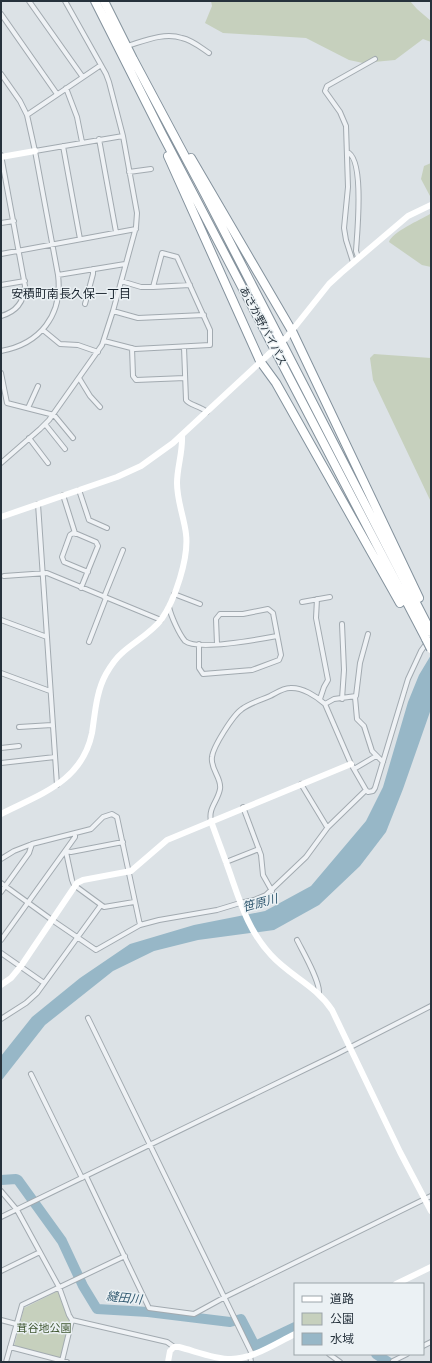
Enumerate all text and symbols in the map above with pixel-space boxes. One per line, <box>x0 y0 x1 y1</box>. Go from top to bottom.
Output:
street label: あさか野バイパス <box>237 284 289 368</box>
district label: 安積町南長久保一丁目 <box>11 287 131 301</box>
water label: 笹原川 <box>241 891 281 914</box>
legend <box>294 1283 424 1355</box>
water label: 縫田川 <box>105 1289 145 1307</box>
text: 道路 <box>330 1292 354 1306</box>
text: 公園 <box>330 1312 354 1326</box>
park label: 茸谷地公園 <box>17 1322 72 1335</box>
text: 水域 <box>330 1332 354 1346</box>

